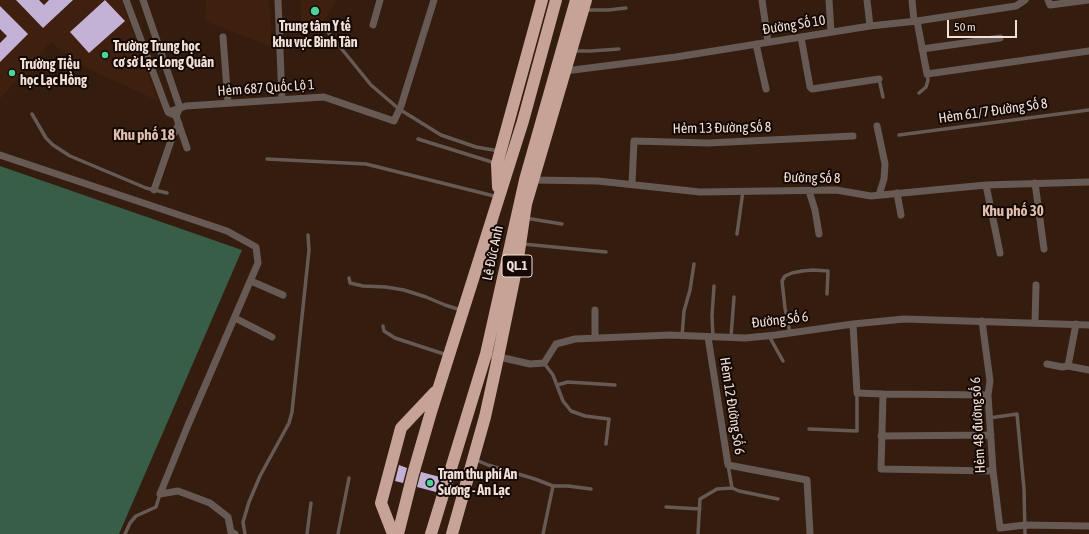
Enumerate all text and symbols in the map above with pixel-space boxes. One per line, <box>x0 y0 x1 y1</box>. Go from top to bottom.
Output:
marker: Trung tâm Y tế khu vực Bình Tân <box>309 5 321 17</box>
street label: Đường Số 10 <box>761 12 827 38</box>
scale bar <box>949 12 1019 38</box>
place label: Trung tâm Y tế khu vực Bình Tân <box>272 19 358 52</box>
text: 50 m <box>954 20 976 34</box>
place label: Trường Trung học cơ sở Lạc Long Quân <box>113 39 214 72</box>
marker: Trường Trung học cơ sở Lạc Long Quân <box>100 50 110 60</box>
place label: Trường Tiểu học Lạc Hồng <box>20 57 87 90</box>
marker: Trường Tiểu học Lạc Hồng <box>7 68 17 78</box>
street label: Hẻm 687 Quốc Lộ 1 <box>217 76 315 100</box>
street label: Hẻm 61/7 Đường Số 8 <box>937 95 1049 127</box>
street label: Hẻm 13 Đường Số 8 <box>673 119 771 137</box>
district label: Khu phố 18 <box>113 126 175 144</box>
street label: Đường Số 8 <box>783 169 841 187</box>
district label: Khu phố 30 <box>982 202 1044 220</box>
street label: Lê Đức Anh <box>479 224 507 282</box>
road number: QL.1 <box>502 255 532 277</box>
street label: Đường Số 6 <box>751 308 809 332</box>
street label: Hẻm 12 Đường Số 6 <box>716 356 748 456</box>
street label: Hẻm 48 đường số 6 <box>967 376 989 474</box>
place label: Trạm thu phí An Sương - An Lạc <box>438 467 517 500</box>
marker: Trạm thu phí An Sương - An Lạc <box>425 478 435 488</box>

